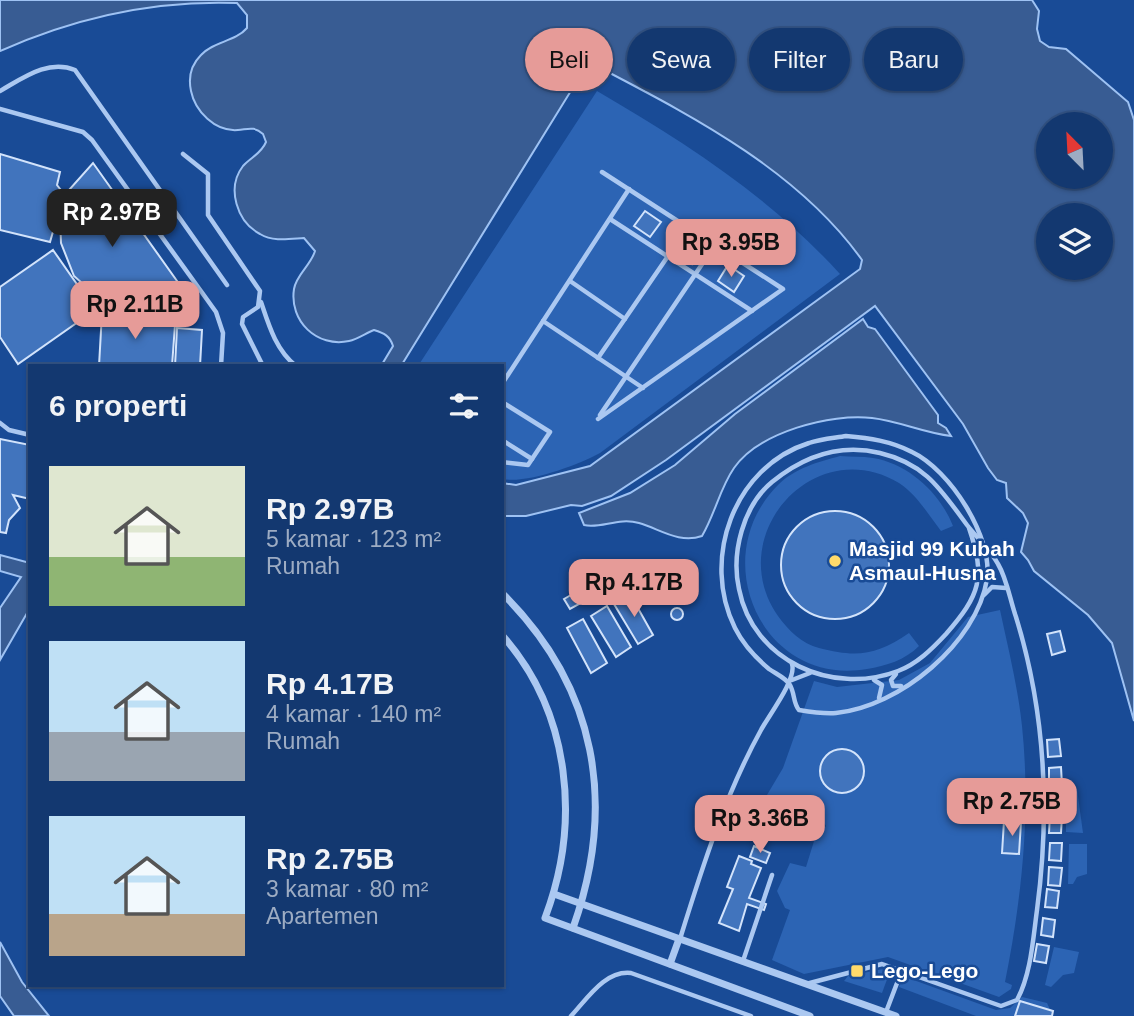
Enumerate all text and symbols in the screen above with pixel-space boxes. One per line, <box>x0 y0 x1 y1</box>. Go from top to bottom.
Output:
chip: Beli <box>525 28 613 91</box>
chip: Sewa <box>627 28 735 91</box>
chip: Filter <box>749 28 850 91</box>
chip: Baru <box>864 28 963 91</box>
north arrow <box>1036 112 1113 189</box>
map controls <box>1036 112 1113 280</box>
pin: Rp 2.97B <box>40 190 184 249</box>
text: Rp 2.97B <box>63 199 161 225</box>
button: layers <box>1036 203 1113 280</box>
pin: Rp 3.95B <box>659 219 803 279</box>
text: Rp 3.95B <box>682 229 780 255</box>
pin: Rp 2.11B <box>63 282 207 341</box>
text: Rp 2.11B <box>86 291 184 317</box>
icon: filters <box>445 387 483 425</box>
text: 6 properti <box>49 389 187 422</box>
text: Rp 2.97B <box>266 492 394 525</box>
icon: home <box>105 494 189 578</box>
text: 5 kamar · 123 m² <box>266 526 441 552</box>
place label: Masjid 99 Kubah Asmaul-Husna <box>849 537 1015 584</box>
text: Rumah <box>266 553 340 579</box>
marker: Masjid 99 Kubah Asmaul-Husna <box>827 553 843 569</box>
pin: Rp 4.17B <box>562 560 706 619</box>
text: Rp 4.17B <box>585 569 683 595</box>
text: Rp 4.17B <box>266 667 394 700</box>
icon: home <box>105 669 189 753</box>
text: 4 kamar · 140 m² <box>266 701 441 727</box>
text: Rumah <box>266 728 340 754</box>
pin: Rp 2.75B <box>940 778 1084 838</box>
text: Rp 2.75B <box>963 788 1061 814</box>
pin: Rp 3.36B <box>688 796 832 855</box>
text: Rp 3.36B <box>711 805 809 831</box>
text: Rp 2.75B <box>266 842 394 875</box>
icon: home <box>105 844 189 928</box>
text: 3 kamar · 80 m² <box>266 876 428 902</box>
text: Apartemen <box>266 903 379 929</box>
place label: Lego-Lego <box>871 959 978 982</box>
marker: Lego-Lego <box>849 963 865 979</box>

